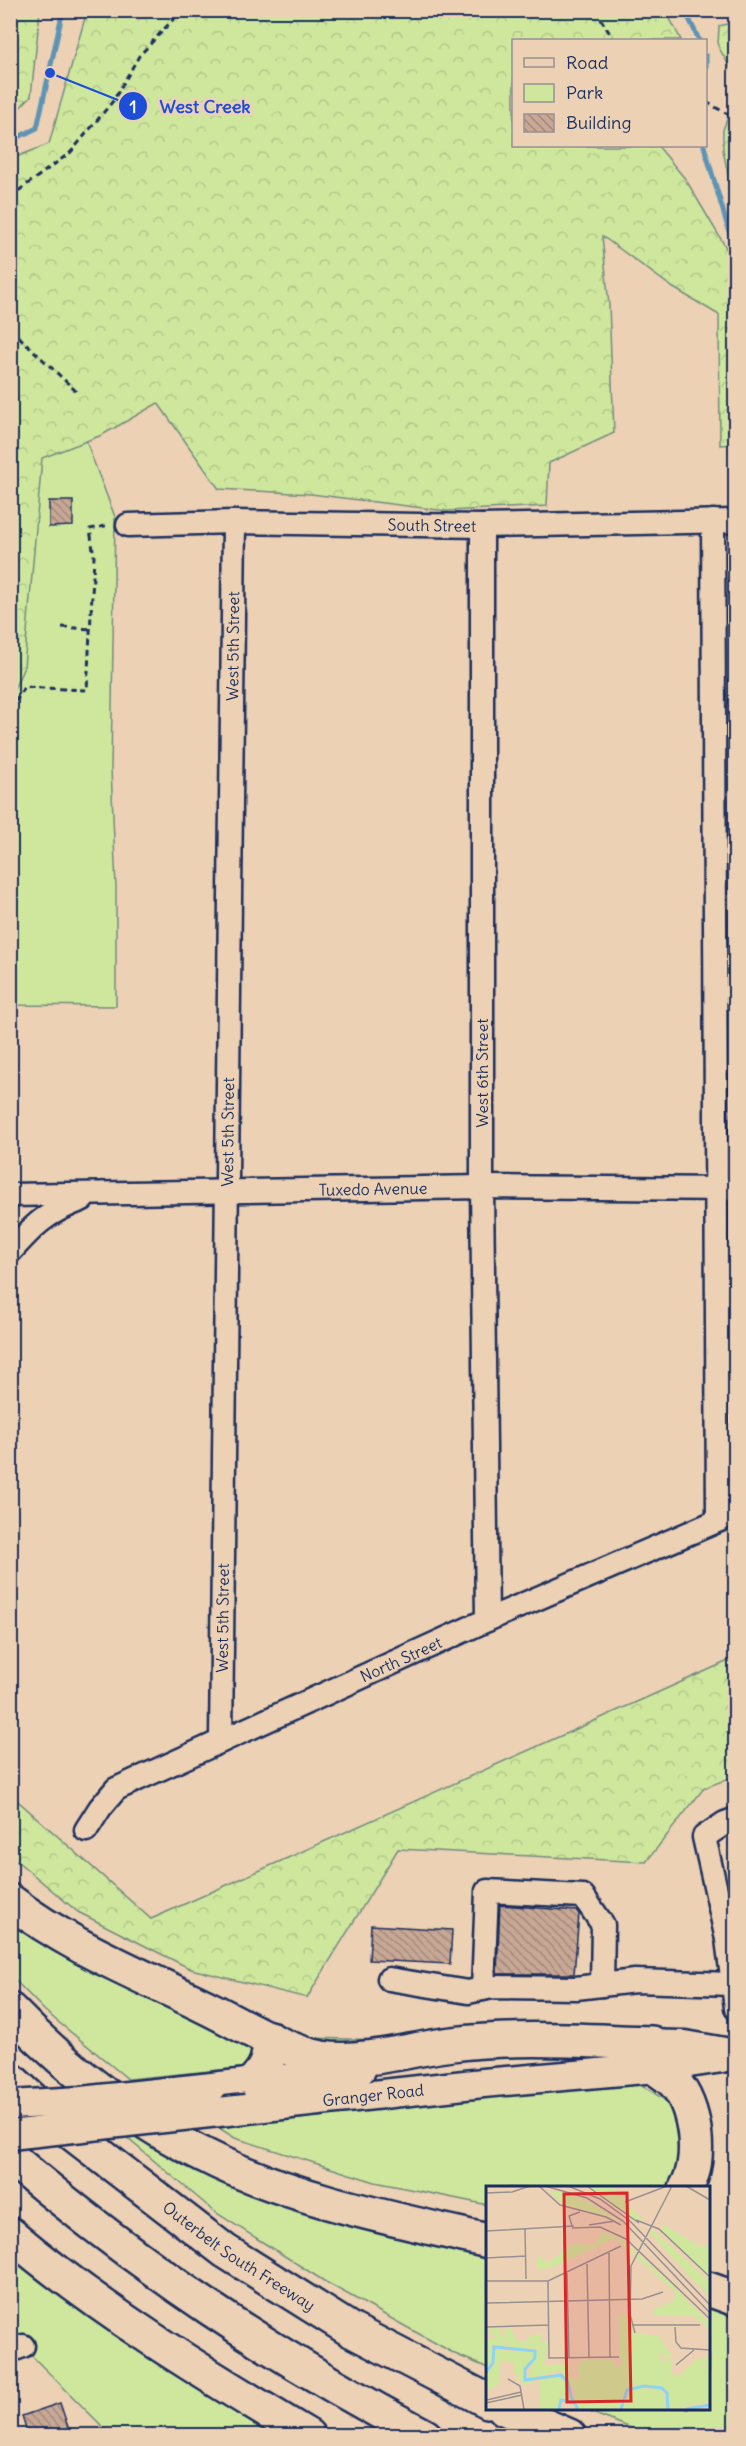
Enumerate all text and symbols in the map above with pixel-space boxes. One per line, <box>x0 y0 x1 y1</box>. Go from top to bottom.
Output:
legend <box>512 39 707 147</box>
text: Road <box>566 51 609 74</box>
text: Park <box>566 81 603 104</box>
callout: West Creek <box>118 88 263 124</box>
text: 1 <box>129 95 137 118</box>
text: West Creek <box>159 95 251 118</box>
text: Building <box>566 111 631 134</box>
street label: South Street <box>388 514 477 536</box>
street label: West 5th Street <box>222 591 243 701</box>
street label: West 6th Street <box>472 1018 492 1128</box>
street label: West 5th Street <box>217 1077 238 1187</box>
street label: Tuxedo Avenue <box>319 1178 427 1200</box>
street label: West 5th Street <box>212 1563 233 1673</box>
street label: North Street <box>357 1632 445 1686</box>
street label: Granger Road <box>322 2080 425 2111</box>
inset map <box>486 2186 710 2410</box>
street label: Outerbelt South Freeway <box>159 2197 319 2315</box>

